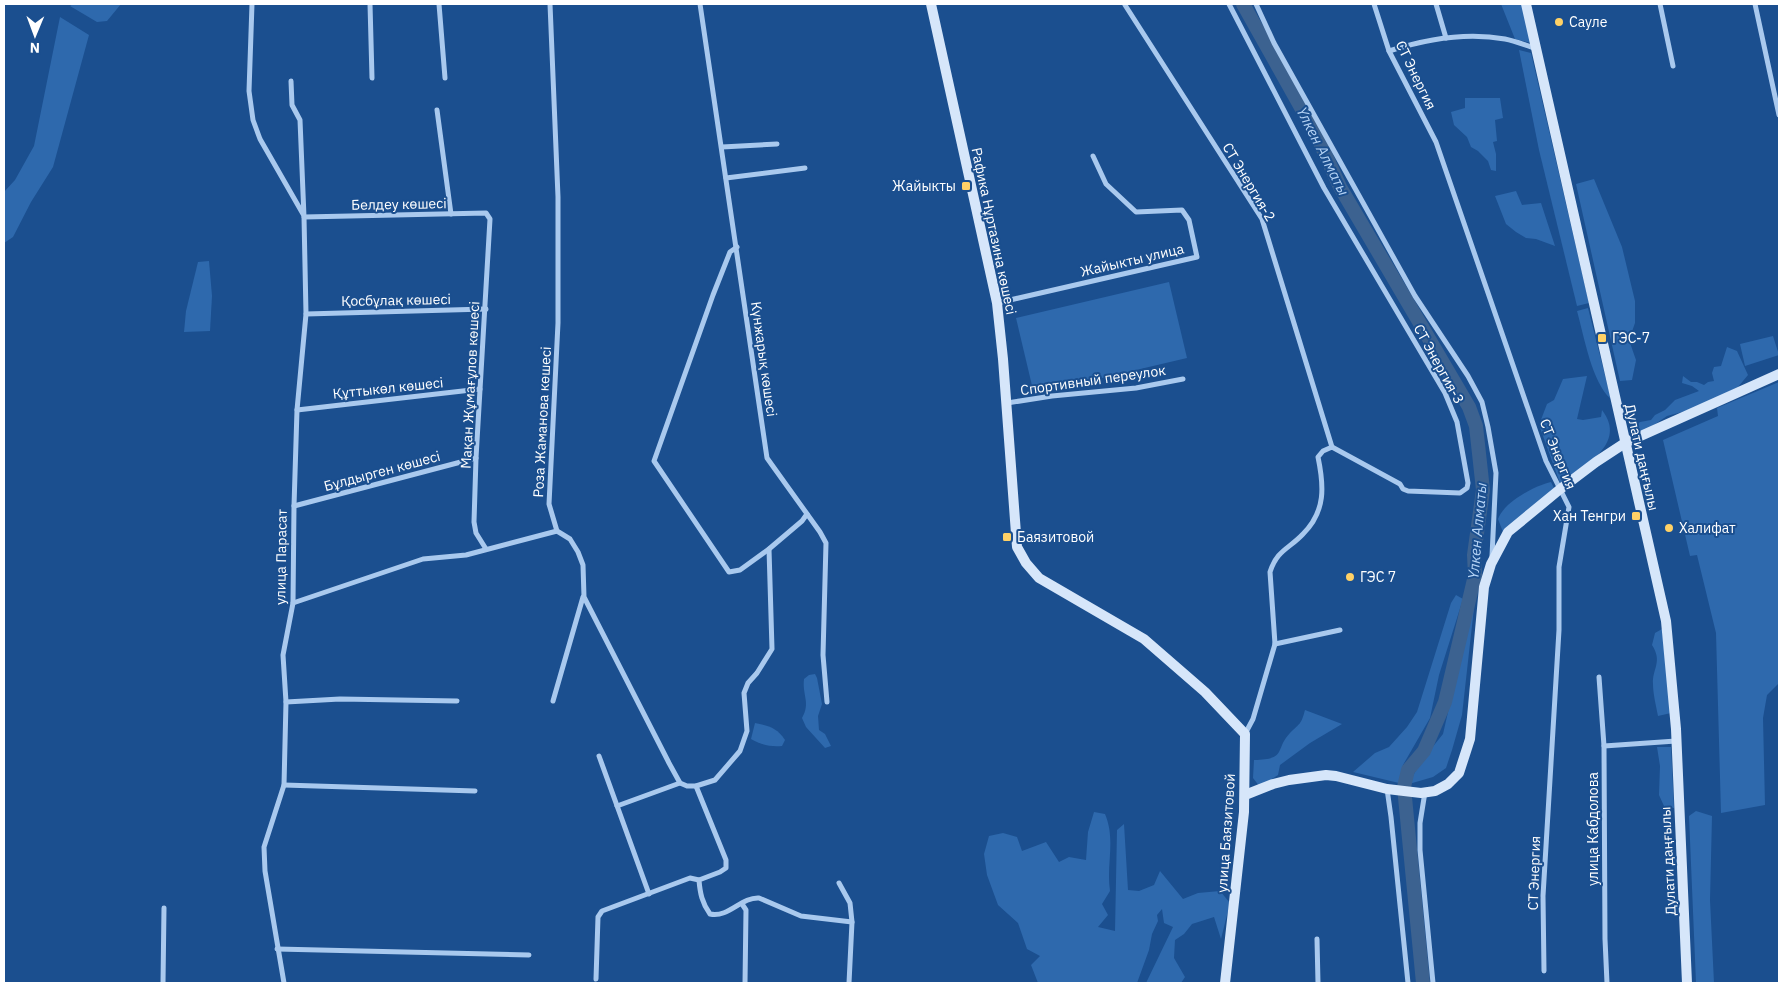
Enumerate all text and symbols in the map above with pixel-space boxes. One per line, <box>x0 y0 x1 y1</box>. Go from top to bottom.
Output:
north arrow <box>10 10 60 60</box>
place label: Сауле <box>1569 13 1608 31</box>
marker: Сауле <box>1553 16 1565 28</box>
street label: СТ Энергия <box>1392 38 1440 112</box>
text: N <box>30 39 40 57</box>
water label: Үлкен Алматы <box>1292 103 1354 199</box>
street label: СТ Энергия-2 <box>1218 139 1280 225</box>
street label: Рафика Нұртазина көшесі <box>967 146 1021 316</box>
place label: Жайыкты <box>892 177 956 195</box>
marker: Жайыкты <box>960 180 972 192</box>
street label: Белдеу көшесі <box>351 194 447 214</box>
street label: Жайыкты улица <box>1078 239 1186 281</box>
street label: Қосбұлақ көшесі <box>341 290 451 310</box>
street label: Күнжарық көшесі <box>747 300 781 418</box>
street label: Мақан Жұмағұлов көшесі <box>457 301 483 469</box>
street label: СТ Энергия-3 <box>1410 321 1468 407</box>
place label: ГЭС-7 <box>1612 329 1650 347</box>
marker: ГЭС-7 <box>1596 332 1608 344</box>
street label: Роза Жаманова көшесі <box>529 346 555 498</box>
street label: Спортивный переулок <box>1019 361 1167 399</box>
street label: Құттыкөл көшесі <box>332 373 444 403</box>
street label: Дулати даңғылы <box>1621 402 1663 512</box>
street label: СТ Энергия <box>1536 416 1580 492</box>
street label: Бұлдырген көшесі <box>322 447 442 495</box>
water label: Үлкен Алматы <box>1463 482 1491 580</box>
place label: Хан Тенгри <box>1553 507 1626 525</box>
street label: улица Парасат <box>271 509 291 605</box>
marker: Хан Тенгри <box>1630 510 1642 522</box>
place label: Халифат <box>1679 519 1736 537</box>
marker: Халифат <box>1663 522 1675 534</box>
place label: Баязитовой <box>1017 528 1094 546</box>
marker: Баязитовой <box>1001 531 1013 543</box>
place label: ГЭС 7 <box>1360 568 1396 586</box>
marker: ГЭС 7 <box>1344 571 1356 583</box>
street label: улица Кабдолова <box>1584 772 1602 886</box>
street label: улица Баязитовой <box>1213 773 1239 893</box>
street label: Дулати даңғылы <box>1656 806 1680 916</box>
street label: СТ Энергия <box>1524 835 1544 911</box>

